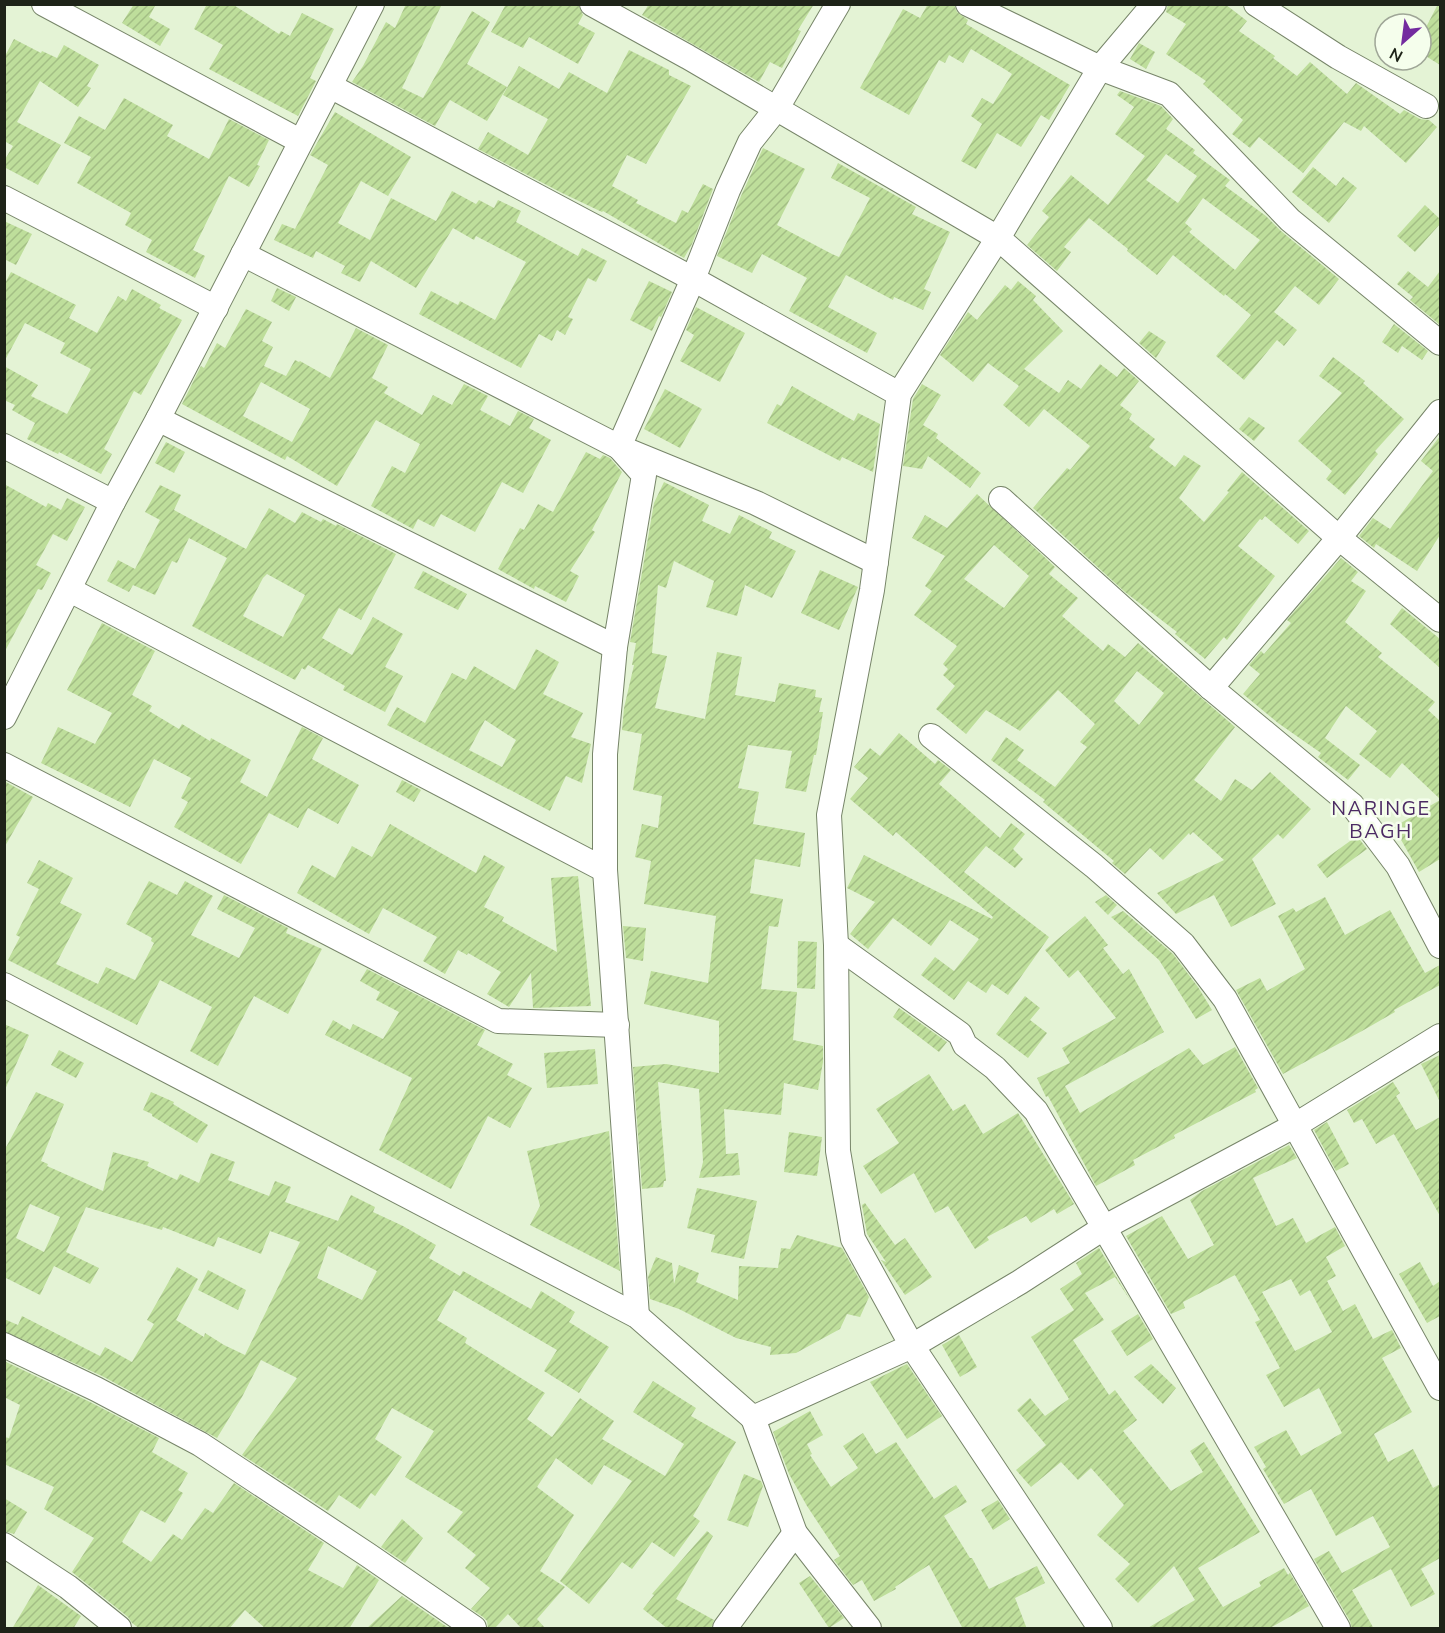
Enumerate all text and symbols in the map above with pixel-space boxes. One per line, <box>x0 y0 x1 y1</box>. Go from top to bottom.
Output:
north arrow <box>1373 12 1433 72</box>
text: N <box>1386 42 1407 67</box>
district label: NARINGE BAGH <box>1331 795 1431 845</box>

